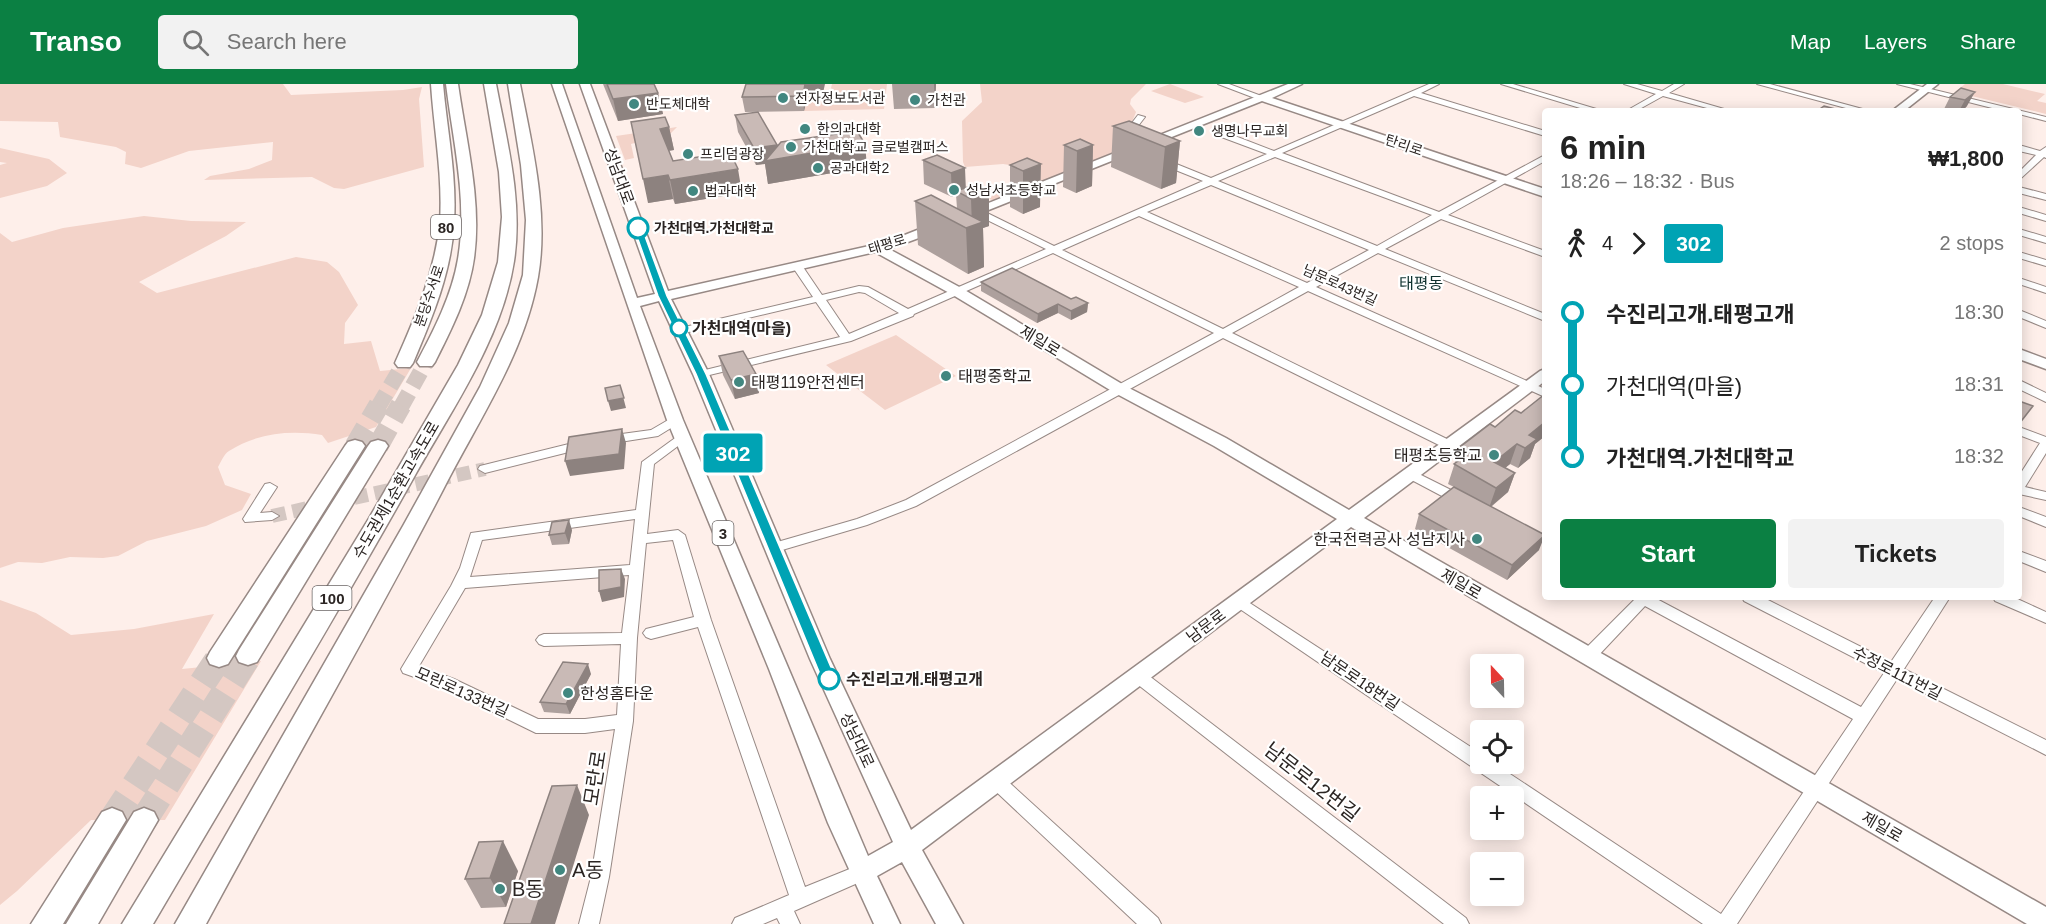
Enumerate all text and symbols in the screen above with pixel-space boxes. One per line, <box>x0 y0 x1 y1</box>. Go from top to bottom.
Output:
search box <box>158 15 578 69</box>
text: Transo <box>30 26 122 57</box>
icon: search <box>179 26 212 59</box>
text: Search here <box>227 29 347 54</box>
text: Map <box>1790 30 1831 53</box>
text: Layers <box>1864 30 1927 53</box>
text: Share <box>1960 30 2016 53</box>
place label: 전자정보도서관 <box>795 90 885 106</box>
marker: 전자정보도서관 <box>776 91 790 105</box>
place label: 가천관 <box>927 92 966 108</box>
marker: 가천관 <box>908 93 922 107</box>
place label: 반도체대학 <box>646 96 711 112</box>
marker: 반도체대학 <box>627 97 641 111</box>
place label: 한의과대학 <box>817 121 882 137</box>
marker: 한의과대학 <box>798 122 812 136</box>
place label: 생명나무교회 <box>1211 123 1288 139</box>
marker: 생명나무교회 <box>1192 124 1206 138</box>
text: 6 min <box>1560 129 1646 166</box>
street label: 탄리로 <box>1383 131 1425 159</box>
place label: 가천대학교 글로벌캠퍼스 <box>803 139 949 155</box>
marker: 가천대학교 글로벌캠퍼스 <box>784 140 798 154</box>
street label: 성남대로 <box>601 145 637 207</box>
place label: 프리덤광장 <box>700 146 765 162</box>
text: ₩1,800 <box>1928 146 2004 171</box>
marker: 프리덤광장 <box>681 147 695 161</box>
place label: 공과대학2 <box>830 160 890 176</box>
marker: 공과대학2 <box>811 161 825 175</box>
text: 18:26 – 18:32 · Bus <box>1560 170 1735 192</box>
place label: 성남서초등학교 <box>966 182 1056 198</box>
place label: 법과대학 <box>705 183 757 199</box>
marker: 성남서초등학교 <box>947 183 961 197</box>
marker: 법과대학 <box>686 184 700 198</box>
road number: 80 <box>431 215 461 239</box>
marker: 가천대역.가천대학교 <box>627 217 649 239</box>
place label: 가천대역.가천대학교 <box>654 220 774 236</box>
icon: walk <box>1560 227 1593 260</box>
icon: forward <box>1622 227 1655 260</box>
street label: 태평로 <box>866 231 908 257</box>
text: 4 <box>1602 232 1613 254</box>
text: 302 <box>1676 232 1711 255</box>
text: 2 stops <box>1940 232 2004 254</box>
street label: 남문로43번길 <box>1300 261 1380 309</box>
street label: 분당수서로 <box>411 263 447 329</box>
district label: 태평동 <box>1399 275 1443 292</box>
text: 18:30 <box>1954 301 2004 323</box>
text: 수진리고개.태평고개 <box>1606 302 1794 327</box>
marker: 가천대역(마을) <box>670 319 688 337</box>
place label: 가천대역(마을) <box>692 319 791 337</box>
street label: 제일로 <box>1017 322 1064 360</box>
place label: 태평중학교 <box>958 368 1032 385</box>
marker: 태평중학교 <box>939 369 953 383</box>
text: 18:31 <box>1954 373 2004 395</box>
place label: 태평119안전센터 <box>751 374 865 391</box>
text: 가천대역(마을) <box>1606 374 1742 399</box>
marker: 태평119안전센터 <box>732 375 746 389</box>
street label: 수도권제1순환고속도로 <box>350 418 443 562</box>
line badge: 302 <box>698 434 768 472</box>
text: 302 <box>715 442 751 465</box>
text: 18:32 <box>1954 445 2004 467</box>
text: 가천대역.가천대학교 <box>1606 446 1794 471</box>
place label: 태평초등학교 <box>1394 447 1482 464</box>
marker: 태평초등학교 <box>1487 448 1501 462</box>
button: Start <box>1560 519 1776 588</box>
button: Tickets <box>1788 519 2004 588</box>
road number: 3 <box>712 521 734 545</box>
place label: 한국전력공사 성남지사 <box>1313 531 1465 548</box>
marker: 한국전력공사 성남지사 <box>1470 532 1484 546</box>
street label: 제일로 <box>1438 566 1485 603</box>
road number: 100 <box>312 586 352 610</box>
street label: 남문로 <box>1183 606 1229 646</box>
street label: 수정로111번길 <box>1850 643 1944 703</box>
street label: 남문로18번길 <box>1317 648 1403 714</box>
north arrow <box>1470 654 1524 708</box>
map controls <box>1470 654 1524 906</box>
street label: 모란로133번길 <box>413 664 511 720</box>
marker: 수진리고개.태평고개 <box>818 668 840 690</box>
place label: 수진리고개.태평고개 <box>846 671 983 688</box>
place label: 한성홈타운 <box>580 685 654 702</box>
marker: 한성홈타운 <box>561 686 575 700</box>
street label: 성남대로 <box>837 710 877 771</box>
button: locate <box>1470 720 1524 774</box>
street label: 남문로12번길 <box>1260 738 1364 826</box>
street label: 모란로 <box>580 749 610 807</box>
button: + <box>1470 786 1524 840</box>
street label: 제일로 <box>1859 809 1906 846</box>
button: − <box>1470 852 1524 906</box>
place label: A동 <box>572 859 604 881</box>
marker: A동 <box>553 863 567 877</box>
place label: B동 <box>512 878 544 900</box>
marker: B동 <box>493 882 507 896</box>

